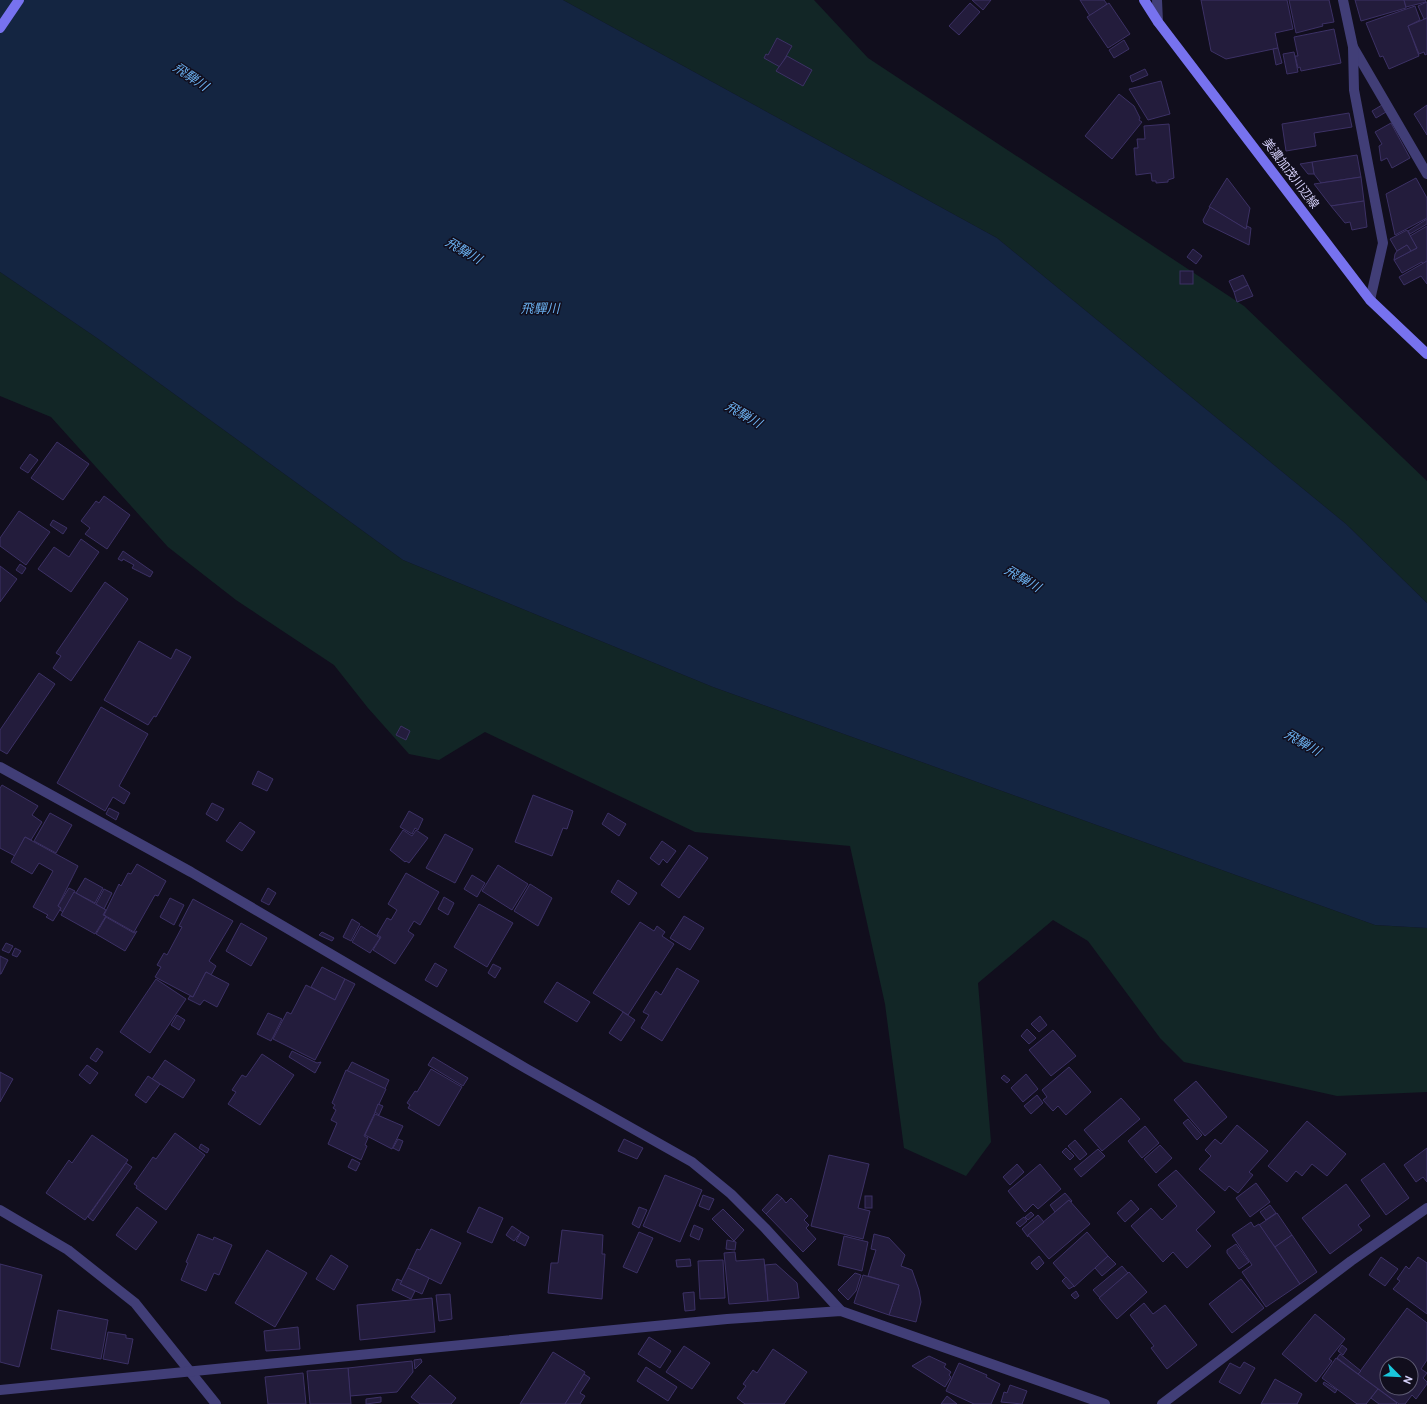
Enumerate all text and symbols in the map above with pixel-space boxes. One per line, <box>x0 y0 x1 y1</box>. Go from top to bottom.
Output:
water label: 飛騨川 <box>169 60 212 97</box>
street label: 美濃加茂川辺線 <box>1258 136 1322 212</box>
water label: 飛騨川 <box>442 235 486 270</box>
water label: 飛驒川 <box>520 302 561 318</box>
water label: 飛騨川 <box>722 399 766 434</box>
water label: 飛騨川 <box>1001 563 1045 598</box>
water label: 飛騨川 <box>1281 727 1325 762</box>
north arrow <box>1379 1356 1419 1396</box>
text: N <box>1399 1373 1415 1386</box>

